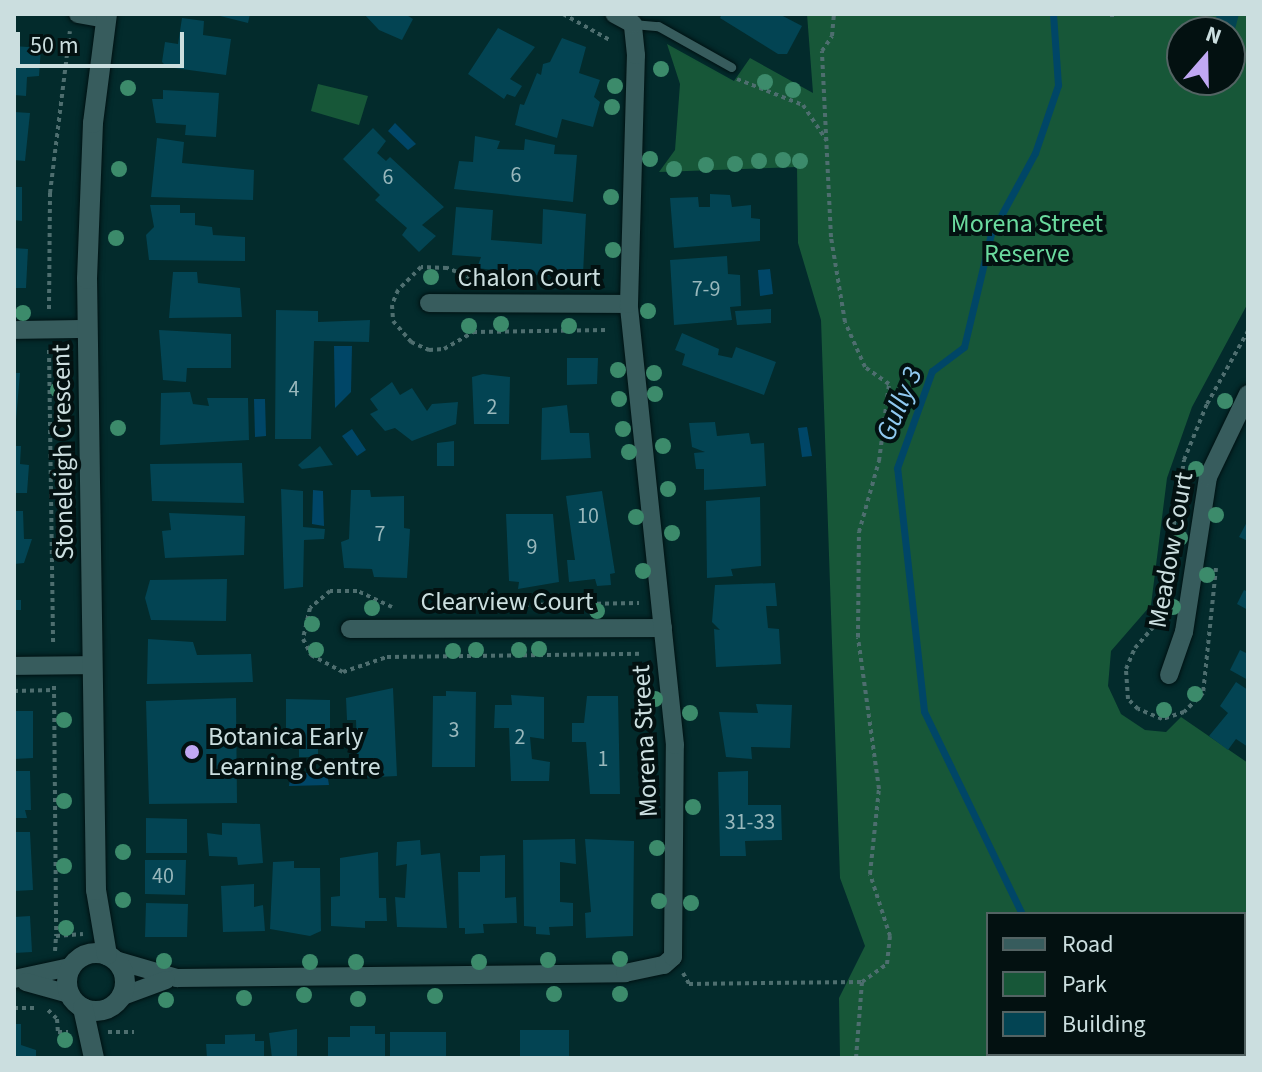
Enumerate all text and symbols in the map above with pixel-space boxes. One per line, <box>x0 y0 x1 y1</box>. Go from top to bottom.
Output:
scale bar <box>20 16 188 66</box>
north arrow <box>1166 16 1246 96</box>
text: N <box>1201 18 1226 53</box>
text: 50 m <box>30 28 79 63</box>
house number: 6 <box>511 163 521 189</box>
house number: 6 <box>383 165 393 191</box>
park label: Morena Street Reserve <box>951 208 1103 270</box>
street label: Chalon Court <box>457 262 601 294</box>
house number: 7-9 <box>692 277 720 303</box>
street label: Stoneleigh Crescent <box>46 344 80 560</box>
water label: Gully 3 <box>869 362 929 446</box>
house number: 4 <box>289 377 299 403</box>
house number: 2 <box>487 395 497 421</box>
street label: Meadow Court <box>1142 470 1200 630</box>
house number: 10 <box>577 504 599 530</box>
house number: 7 <box>375 522 385 548</box>
house number: 9 <box>527 535 537 561</box>
street label: Clearview Court <box>420 586 594 618</box>
street label: Morena Street <box>625 664 665 818</box>
house number: 3 <box>449 718 459 744</box>
place label: Botanica Early Learning Centre <box>208 721 381 782</box>
house number: 2 <box>515 725 525 751</box>
marker: Botanica Early Learning Centre <box>183 743 201 761</box>
house number: 1 <box>598 747 608 773</box>
house number: 31-33 <box>725 810 775 836</box>
house number: 40 <box>152 864 174 890</box>
legend <box>986 912 1246 1056</box>
text: Road <box>1062 927 1114 962</box>
text: Park <box>1062 967 1107 1002</box>
text: Building <box>1062 1007 1146 1042</box>

